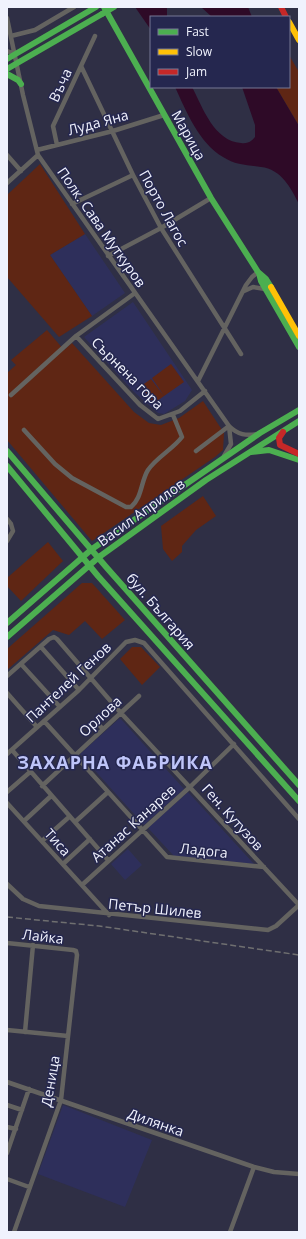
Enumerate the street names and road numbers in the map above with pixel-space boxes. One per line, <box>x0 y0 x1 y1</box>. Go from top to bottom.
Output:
street label: Въча <box>44 65 76 105</box>
street label: Луда Яна <box>66 105 130 139</box>
street label: Марица <box>168 107 210 163</box>
street label: Полк. Сава Муткуров <box>53 163 151 291</box>
street label: Порто Лагос <box>135 166 193 250</box>
street label: Сърнена гора <box>88 333 168 413</box>
street label: Васил Априлов <box>94 474 188 550</box>
street label: бул. България <box>122 569 200 653</box>
street label: Пантелей Генов <box>21 637 115 727</box>
street label: Орлова <box>75 691 125 741</box>
street label: Атанас Канарев <box>87 780 179 866</box>
street label: Ген. Кутузов <box>198 780 268 854</box>
street label: Тиса <box>41 824 75 860</box>
street label: Ладога <box>179 838 229 862</box>
street label: Петър Шилев <box>107 894 203 922</box>
street label: Лайка <box>21 924 65 948</box>
street label: Деница <box>36 1054 64 1108</box>
street label: Дилянка <box>125 1104 187 1140</box>

